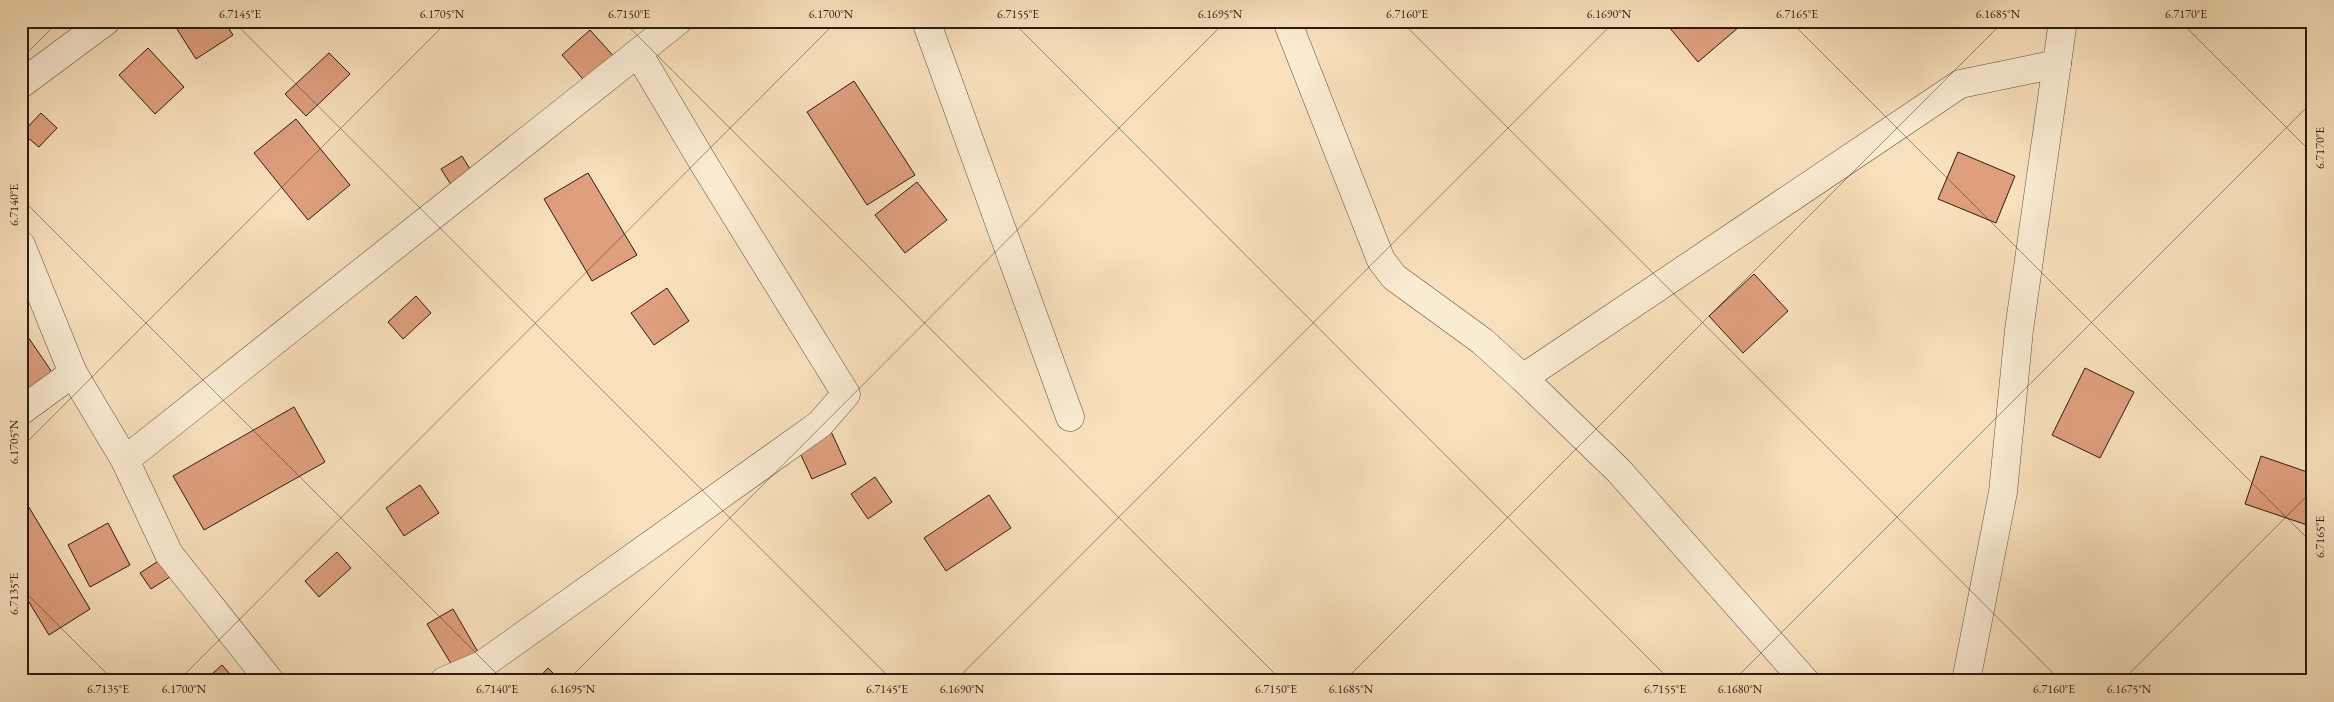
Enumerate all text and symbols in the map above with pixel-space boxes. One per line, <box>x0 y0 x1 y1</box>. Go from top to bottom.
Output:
text: 6.7145°E <box>219 6 261 22</box>
text: 6.1705°N <box>420 6 465 22</box>
text: 6.7150°E <box>608 6 650 22</box>
text: 6.1700°N <box>809 6 854 22</box>
text: 6.7155°E <box>997 6 1039 22</box>
text: 6.1695°N <box>1198 6 1243 22</box>
text: 6.7160°E <box>1386 6 1428 22</box>
text: 6.1690°N <box>1587 6 1632 22</box>
text: 6.7165°E <box>1776 6 1818 22</box>
text: 6.1685°N <box>1976 6 2021 22</box>
text: 6.7170°E <box>2165 6 2207 22</box>
text: 6.7170°E <box>2312 127 2328 169</box>
text: 6.7140°E <box>6 184 22 226</box>
text: 6.1705°N <box>6 419 22 464</box>
text: 6.7165°E <box>2312 516 2328 558</box>
text: 6.7135°E <box>6 573 22 615</box>
text: 6.7135°E <box>87 681 129 697</box>
text: 6.1700°N <box>162 681 207 697</box>
text: 6.7140°E <box>476 681 518 697</box>
text: 6.1695°N <box>551 681 596 697</box>
text: 6.7145°E <box>866 681 908 697</box>
text: 6.1690°N <box>940 681 985 697</box>
text: 6.7150°E <box>1255 681 1297 697</box>
text: 6.1685°N <box>1329 681 1374 697</box>
text: 6.7155°E <box>1644 681 1686 697</box>
text: 6.1680°N <box>1718 681 1763 697</box>
text: 6.7160°E <box>2033 681 2075 697</box>
text: 6.1675°N <box>2107 681 2152 697</box>

